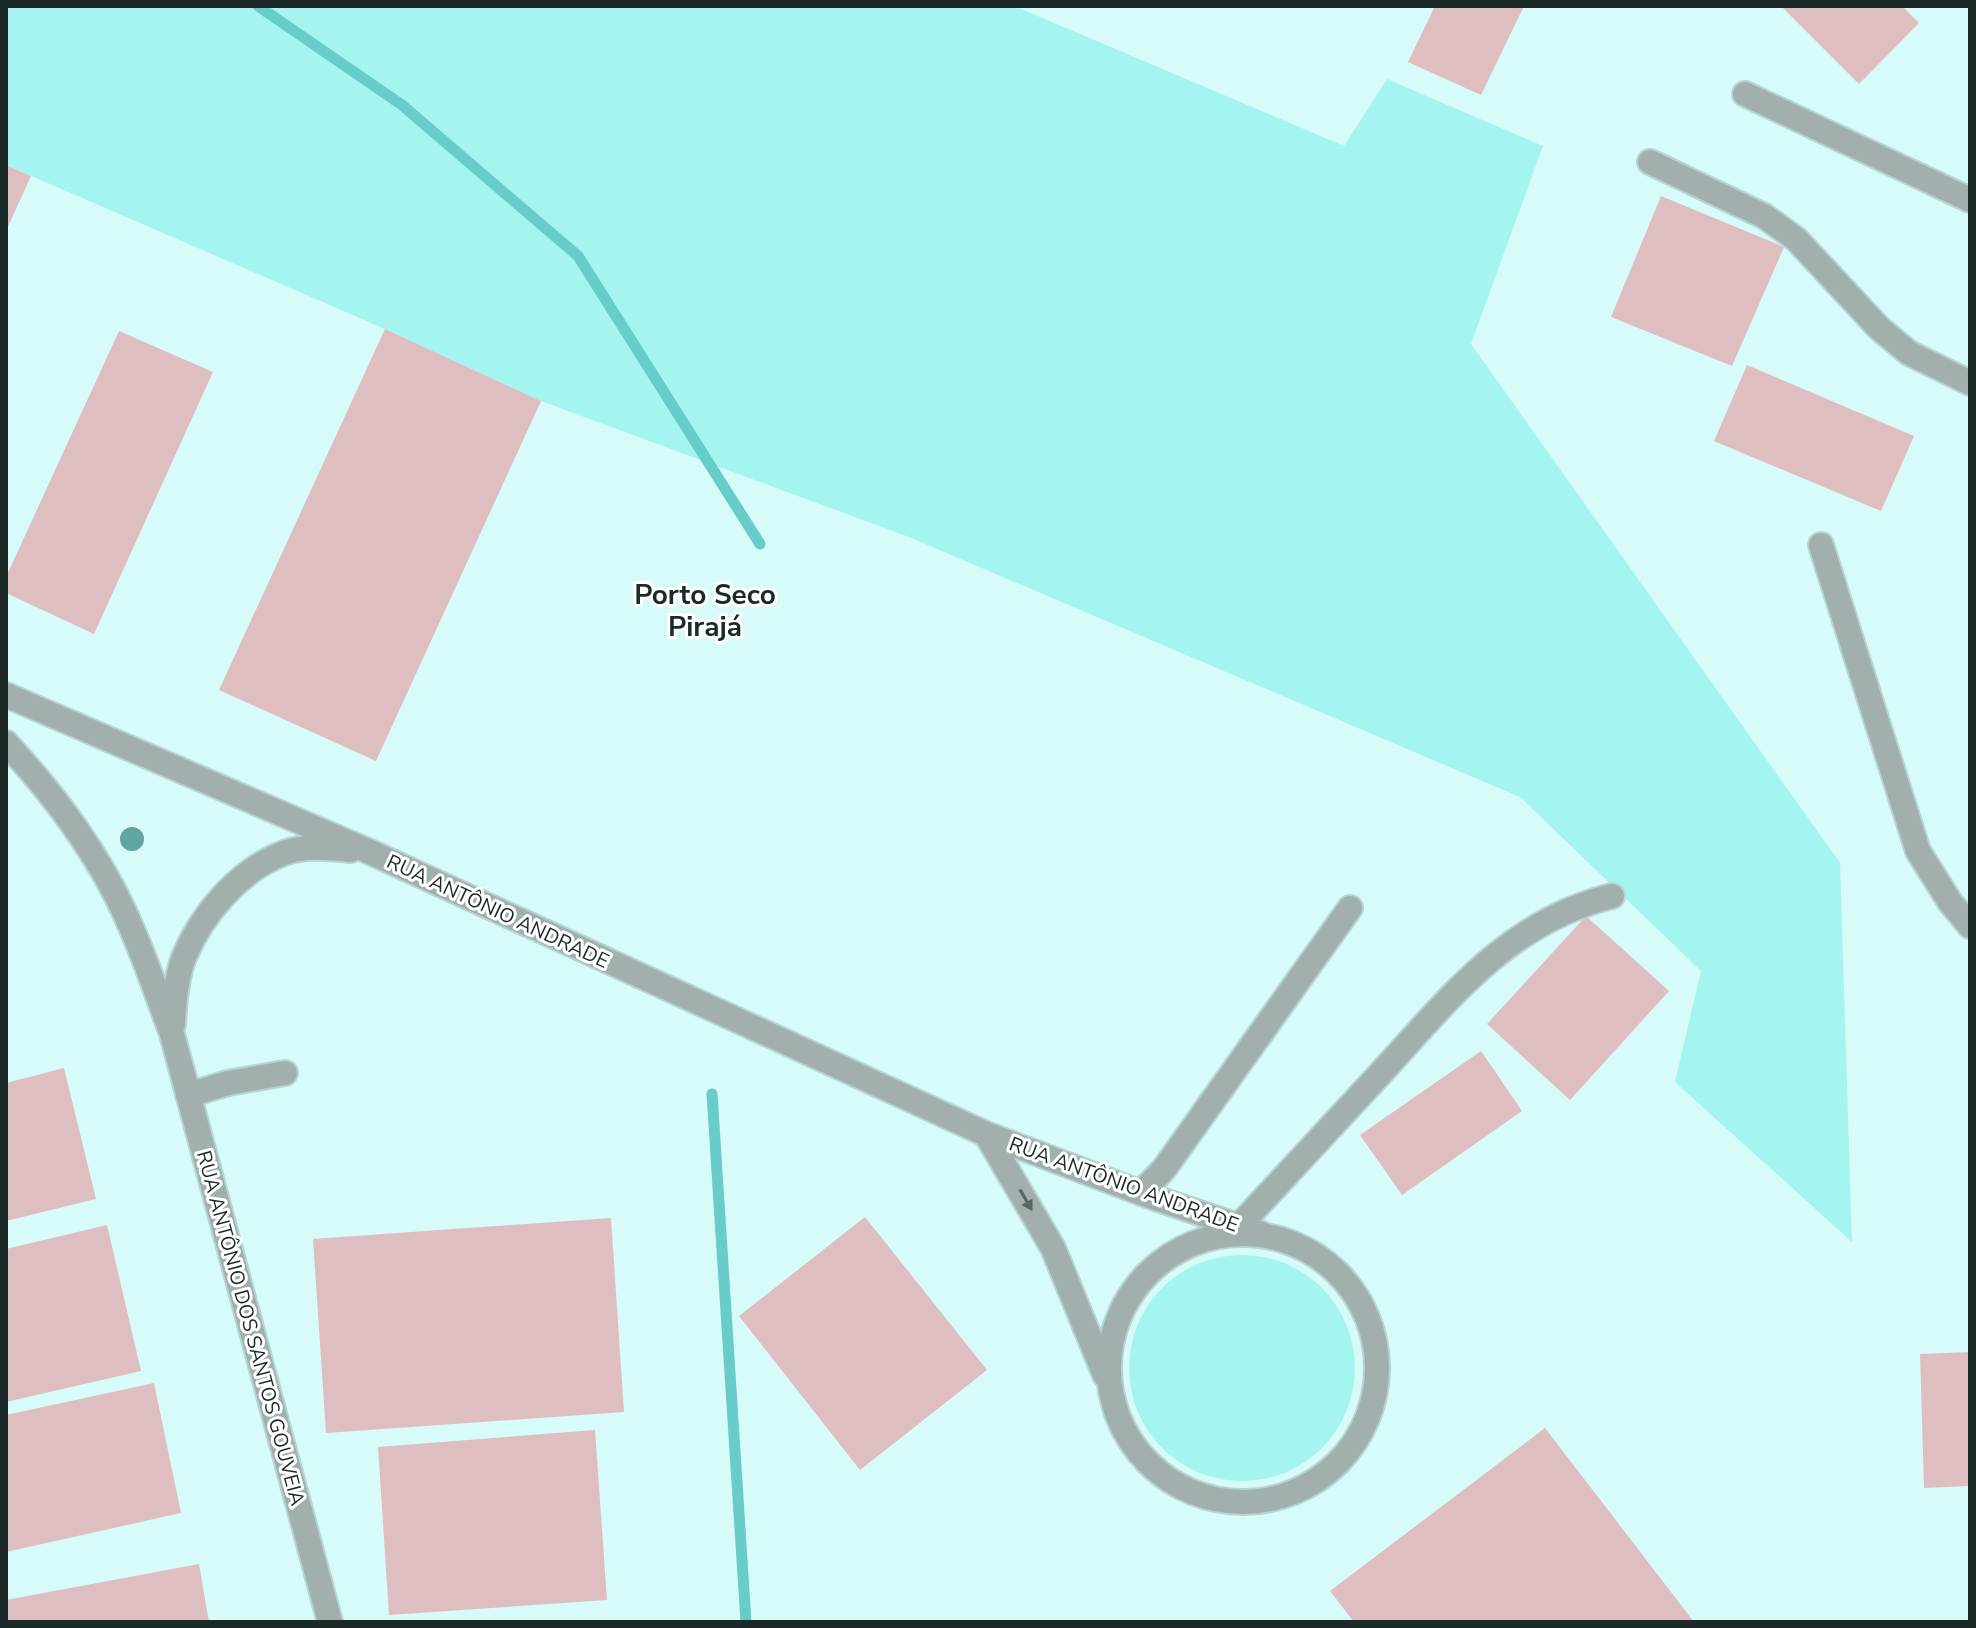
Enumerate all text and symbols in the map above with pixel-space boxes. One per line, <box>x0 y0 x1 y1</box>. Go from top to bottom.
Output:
district label: Porto Seco Pirajá <box>634 576 776 646</box>
street label: RUA ANTÔNIO ANDRADE <box>382 848 613 975</box>
street label: RUA ANTÔNIO ANDRADE <box>1005 1130 1242 1239</box>
street label: RUA ANTÔNIO DOS SANTOS GOUVEIA <box>190 1148 311 1509</box>
one-way arrow <box>1019 1189 1033 1212</box>

